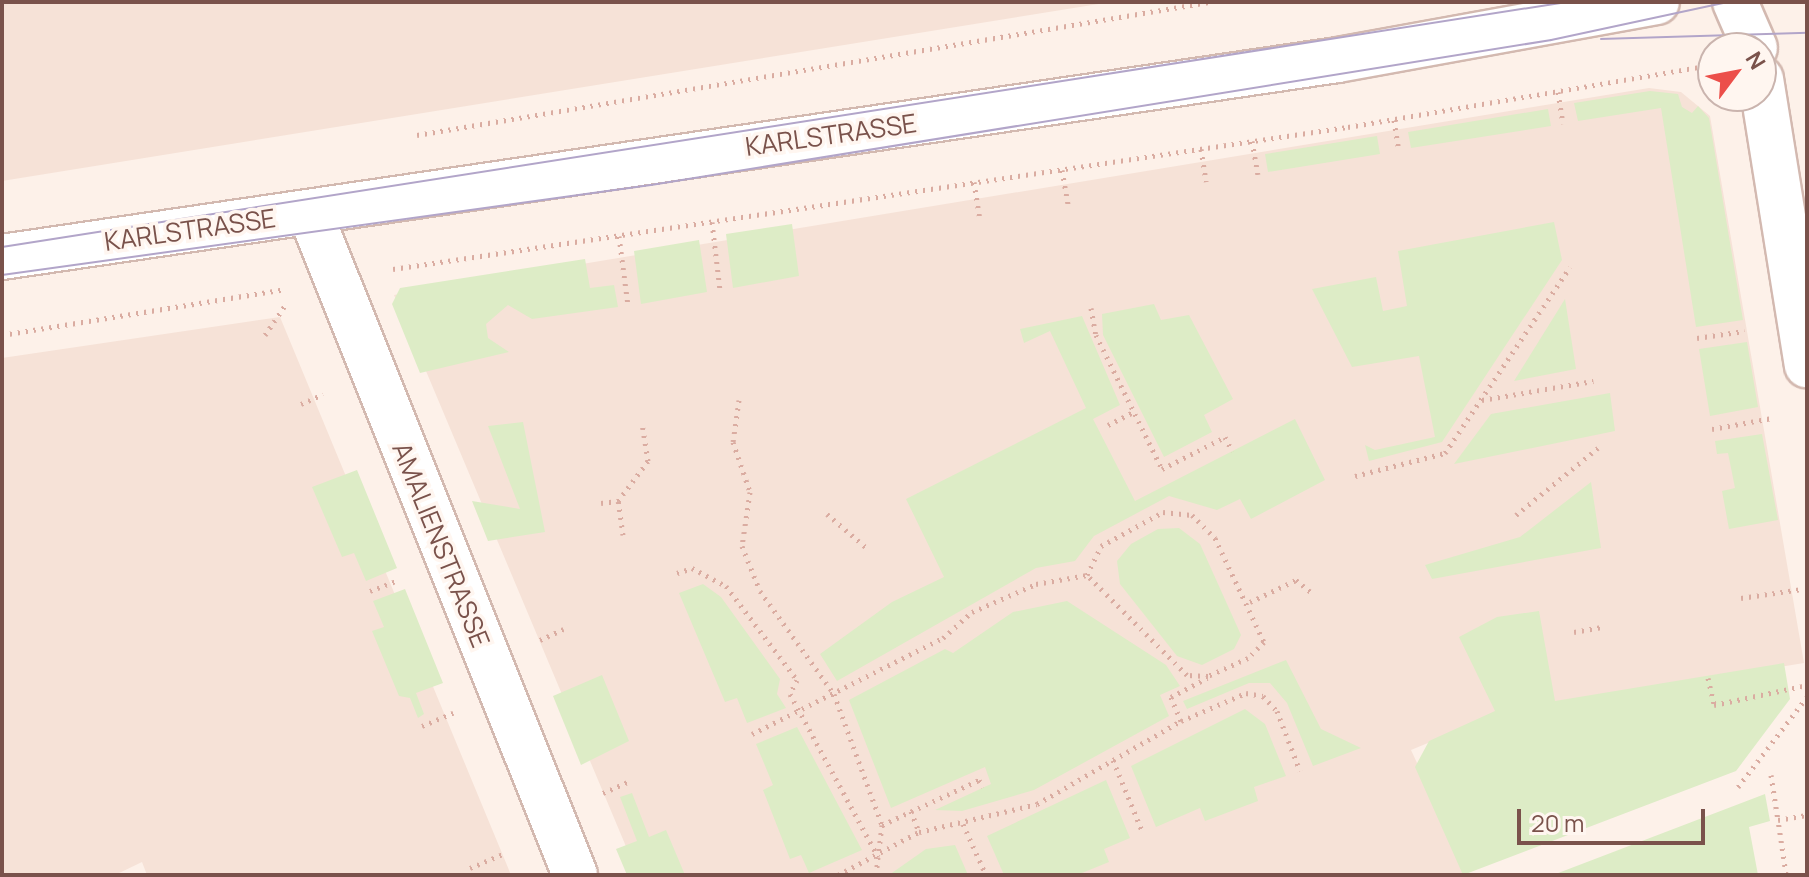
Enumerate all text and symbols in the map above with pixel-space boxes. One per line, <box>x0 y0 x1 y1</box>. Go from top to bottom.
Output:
north arrow <box>1697 32 1777 112</box>
text: N <box>1739 46 1773 75</box>
street label: KARLSTRASSE <box>743 108 919 162</box>
street label: KARLSTRASSE <box>102 203 278 257</box>
street label: AMALIENSTRASSE <box>386 438 496 652</box>
scale bar <box>1521 793 1709 843</box>
text: 20 m <box>1531 806 1584 839</box>

